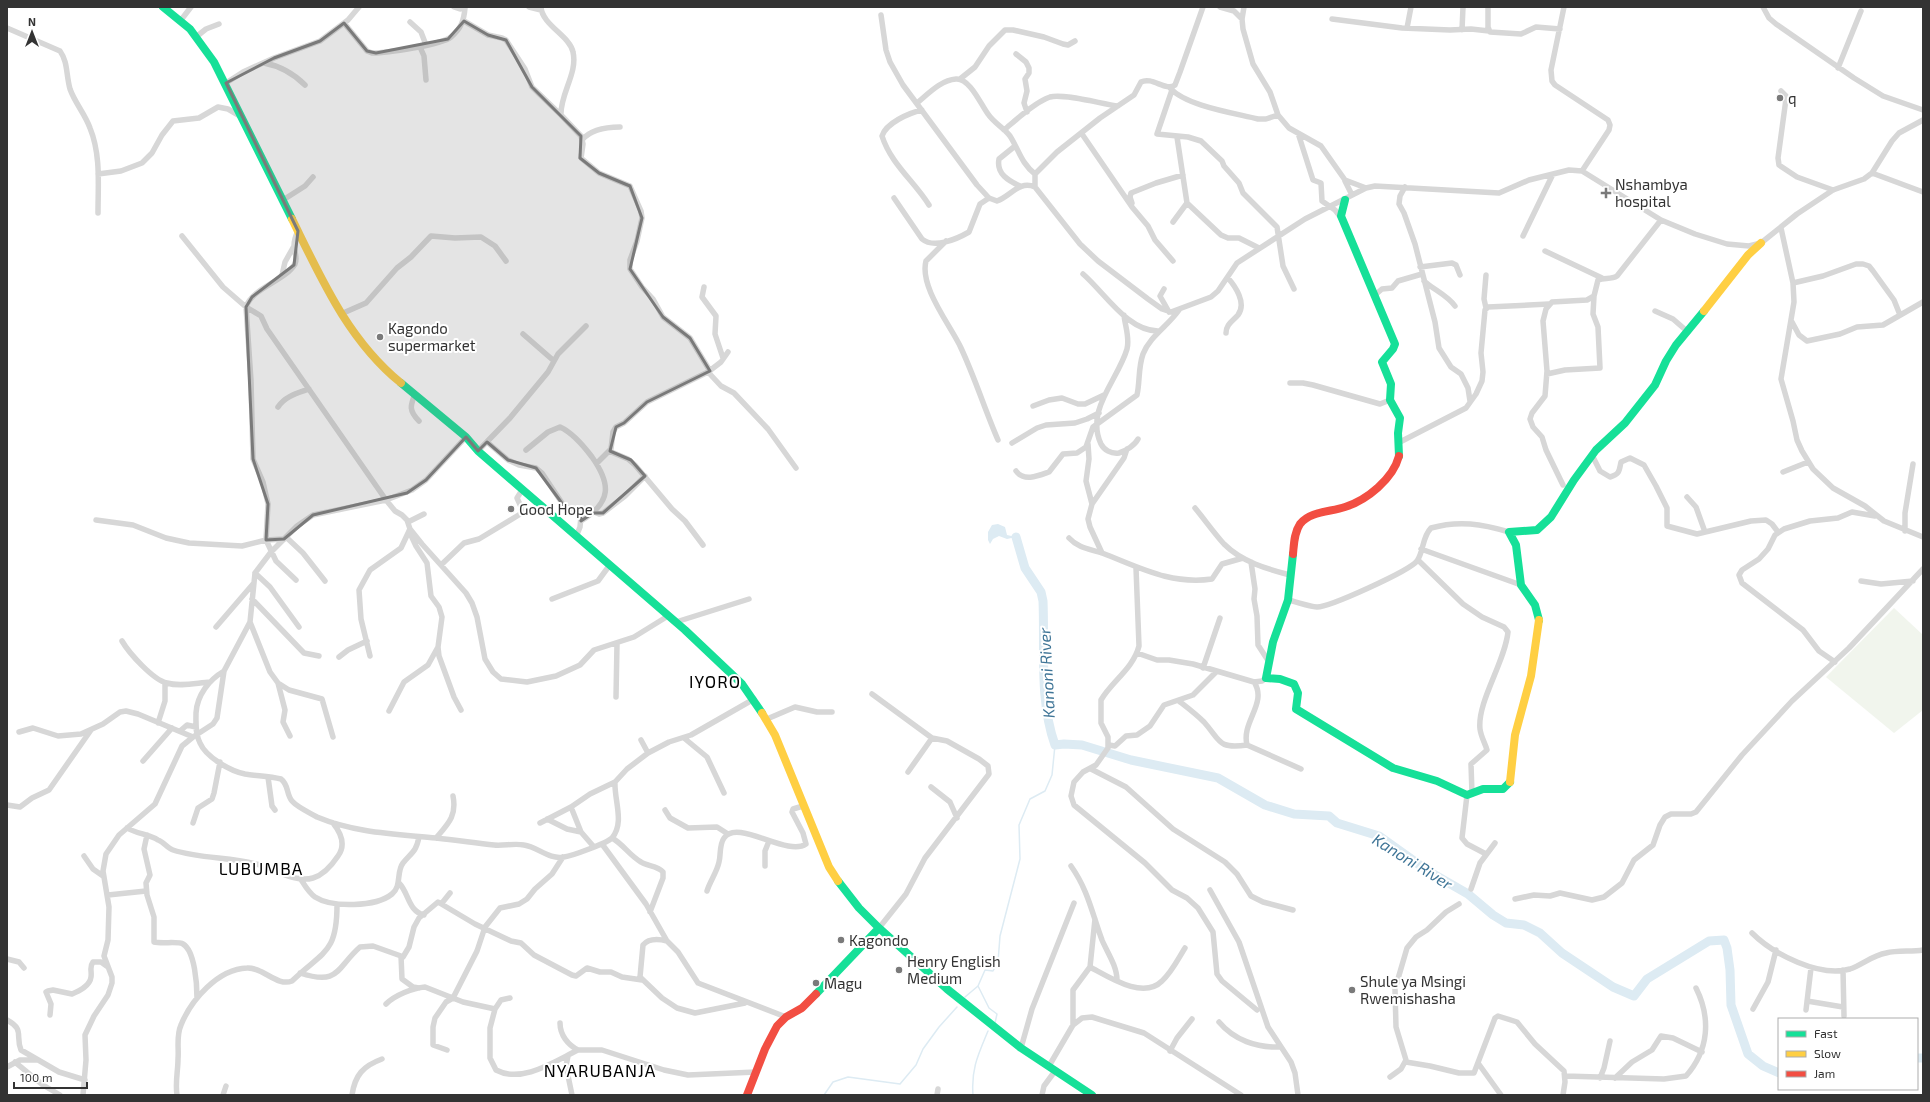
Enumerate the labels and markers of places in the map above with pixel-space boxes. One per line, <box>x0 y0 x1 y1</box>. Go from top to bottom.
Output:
place label: q <box>1788 89 1797 107</box>
marker: q <box>1775 93 1785 103</box>
place label: Nshambya hospital <box>1615 175 1688 210</box>
marker: Nshambya hospital <box>1600 187 1612 199</box>
place label: Kagondo supermarket <box>388 319 476 354</box>
marker: Kagondo supermarket <box>375 332 385 342</box>
place label: Good Hope <box>519 500 593 518</box>
marker: Good Hope <box>506 504 516 514</box>
place label: Kagondo <box>849 931 909 949</box>
marker: Kagondo <box>836 935 846 945</box>
place label: Henry English Medium <box>907 952 1001 987</box>
marker: Henry English Medium <box>894 965 904 975</box>
place label: Shule ya Msingi Rwemishasha <box>1360 972 1466 1007</box>
place label: Magu <box>824 974 862 992</box>
marker: Magu <box>811 978 821 988</box>
marker: Shule ya Msingi Rwemishasha <box>1347 985 1357 995</box>

